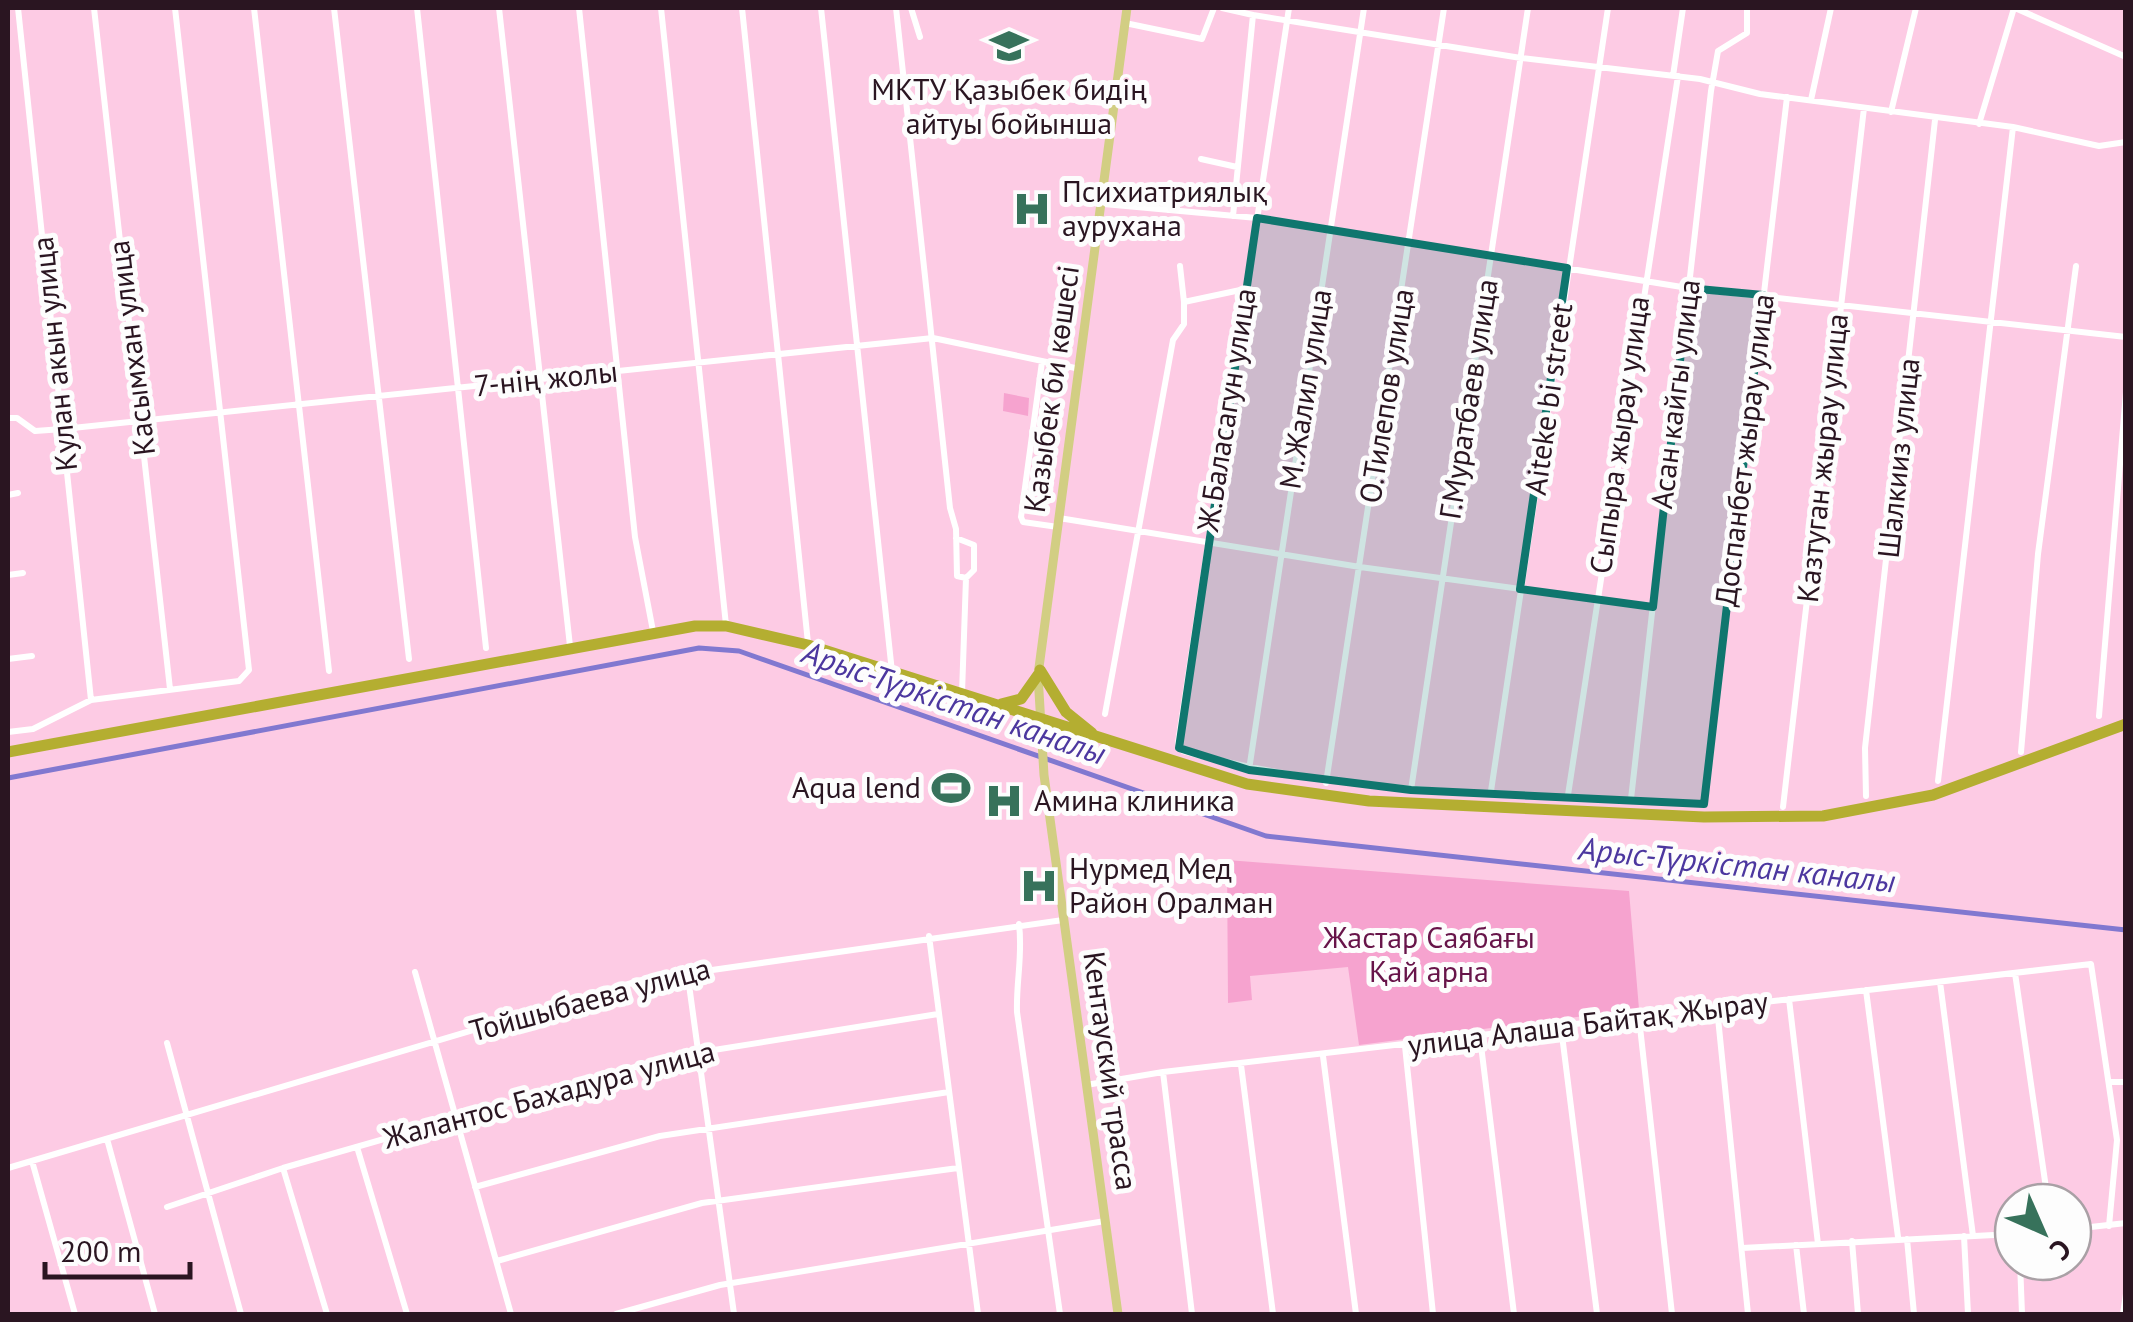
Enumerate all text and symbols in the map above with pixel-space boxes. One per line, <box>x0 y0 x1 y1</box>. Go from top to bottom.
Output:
school or university icon: МКТУ Қазыбек бидің айтуы бойынша <box>988 25 1030 67</box>
place label: МКТУ Қазыбек бидің айтуы бойынша <box>871 69 1147 142</box>
place label: Психиатриялық аурухана <box>1062 171 1267 244</box>
hospital icon: Психиатриялық аурухана <box>1011 188 1053 230</box>
street label: Кулан акын улица <box>22 235 85 473</box>
street label: Касымхан улица <box>98 238 163 458</box>
street label: Қазыбек би көшесі <box>1014 263 1087 515</box>
street label: Г.Муратбаев улица <box>1429 276 1506 522</box>
street label: Асан кайгы улица <box>1641 277 1708 511</box>
street label: Ж.Баласагун улица <box>1187 285 1264 535</box>
street label: М.Жалил улица <box>1269 286 1340 491</box>
street label: О.Тилепов улица <box>1349 286 1422 506</box>
street label: Доспанбет жырау улица <box>1705 291 1782 608</box>
street label: Сыпыра жырау улица <box>1580 294 1657 576</box>
street label: Aiteke bi street <box>1515 300 1580 497</box>
street label: Казтуган жырау улица <box>1787 311 1856 604</box>
street label: 7-нің жолы <box>472 351 620 404</box>
street label: Шалкииз улица <box>1868 356 1927 560</box>
water label: Арыс-Түркістан каналы <box>795 630 1112 774</box>
place label: Aqua lend <box>792 767 921 806</box>
sports icon: Aqua lend <box>930 767 972 809</box>
hospital icon: Амина клиника <box>983 780 1025 822</box>
place label: Амина клиника <box>1034 780 1235 819</box>
water label: Арыс-Түркістан каналы <box>1575 826 1898 902</box>
place label: Нурмед Мед Район Оралман <box>1069 848 1273 921</box>
hospital icon: Нурмед Мед Район Оралман <box>1018 865 1060 907</box>
park label: Жастар Саябағы Қай арна <box>1322 917 1535 990</box>
street label: Тойшыбаева улица <box>465 948 714 1049</box>
street label: Кентауский трасса <box>1075 949 1148 1193</box>
street label: улица Алаша Байтақ Жырау <box>1406 981 1770 1064</box>
street label: Жалантос Бахадура улица <box>378 1030 719 1157</box>
north arrow <box>1993 1182 2093 1282</box>
scale bar <box>45 1217 190 1279</box>
text: 200 m <box>60 1231 141 1270</box>
text: С <box>2042 1231 2080 1269</box>

